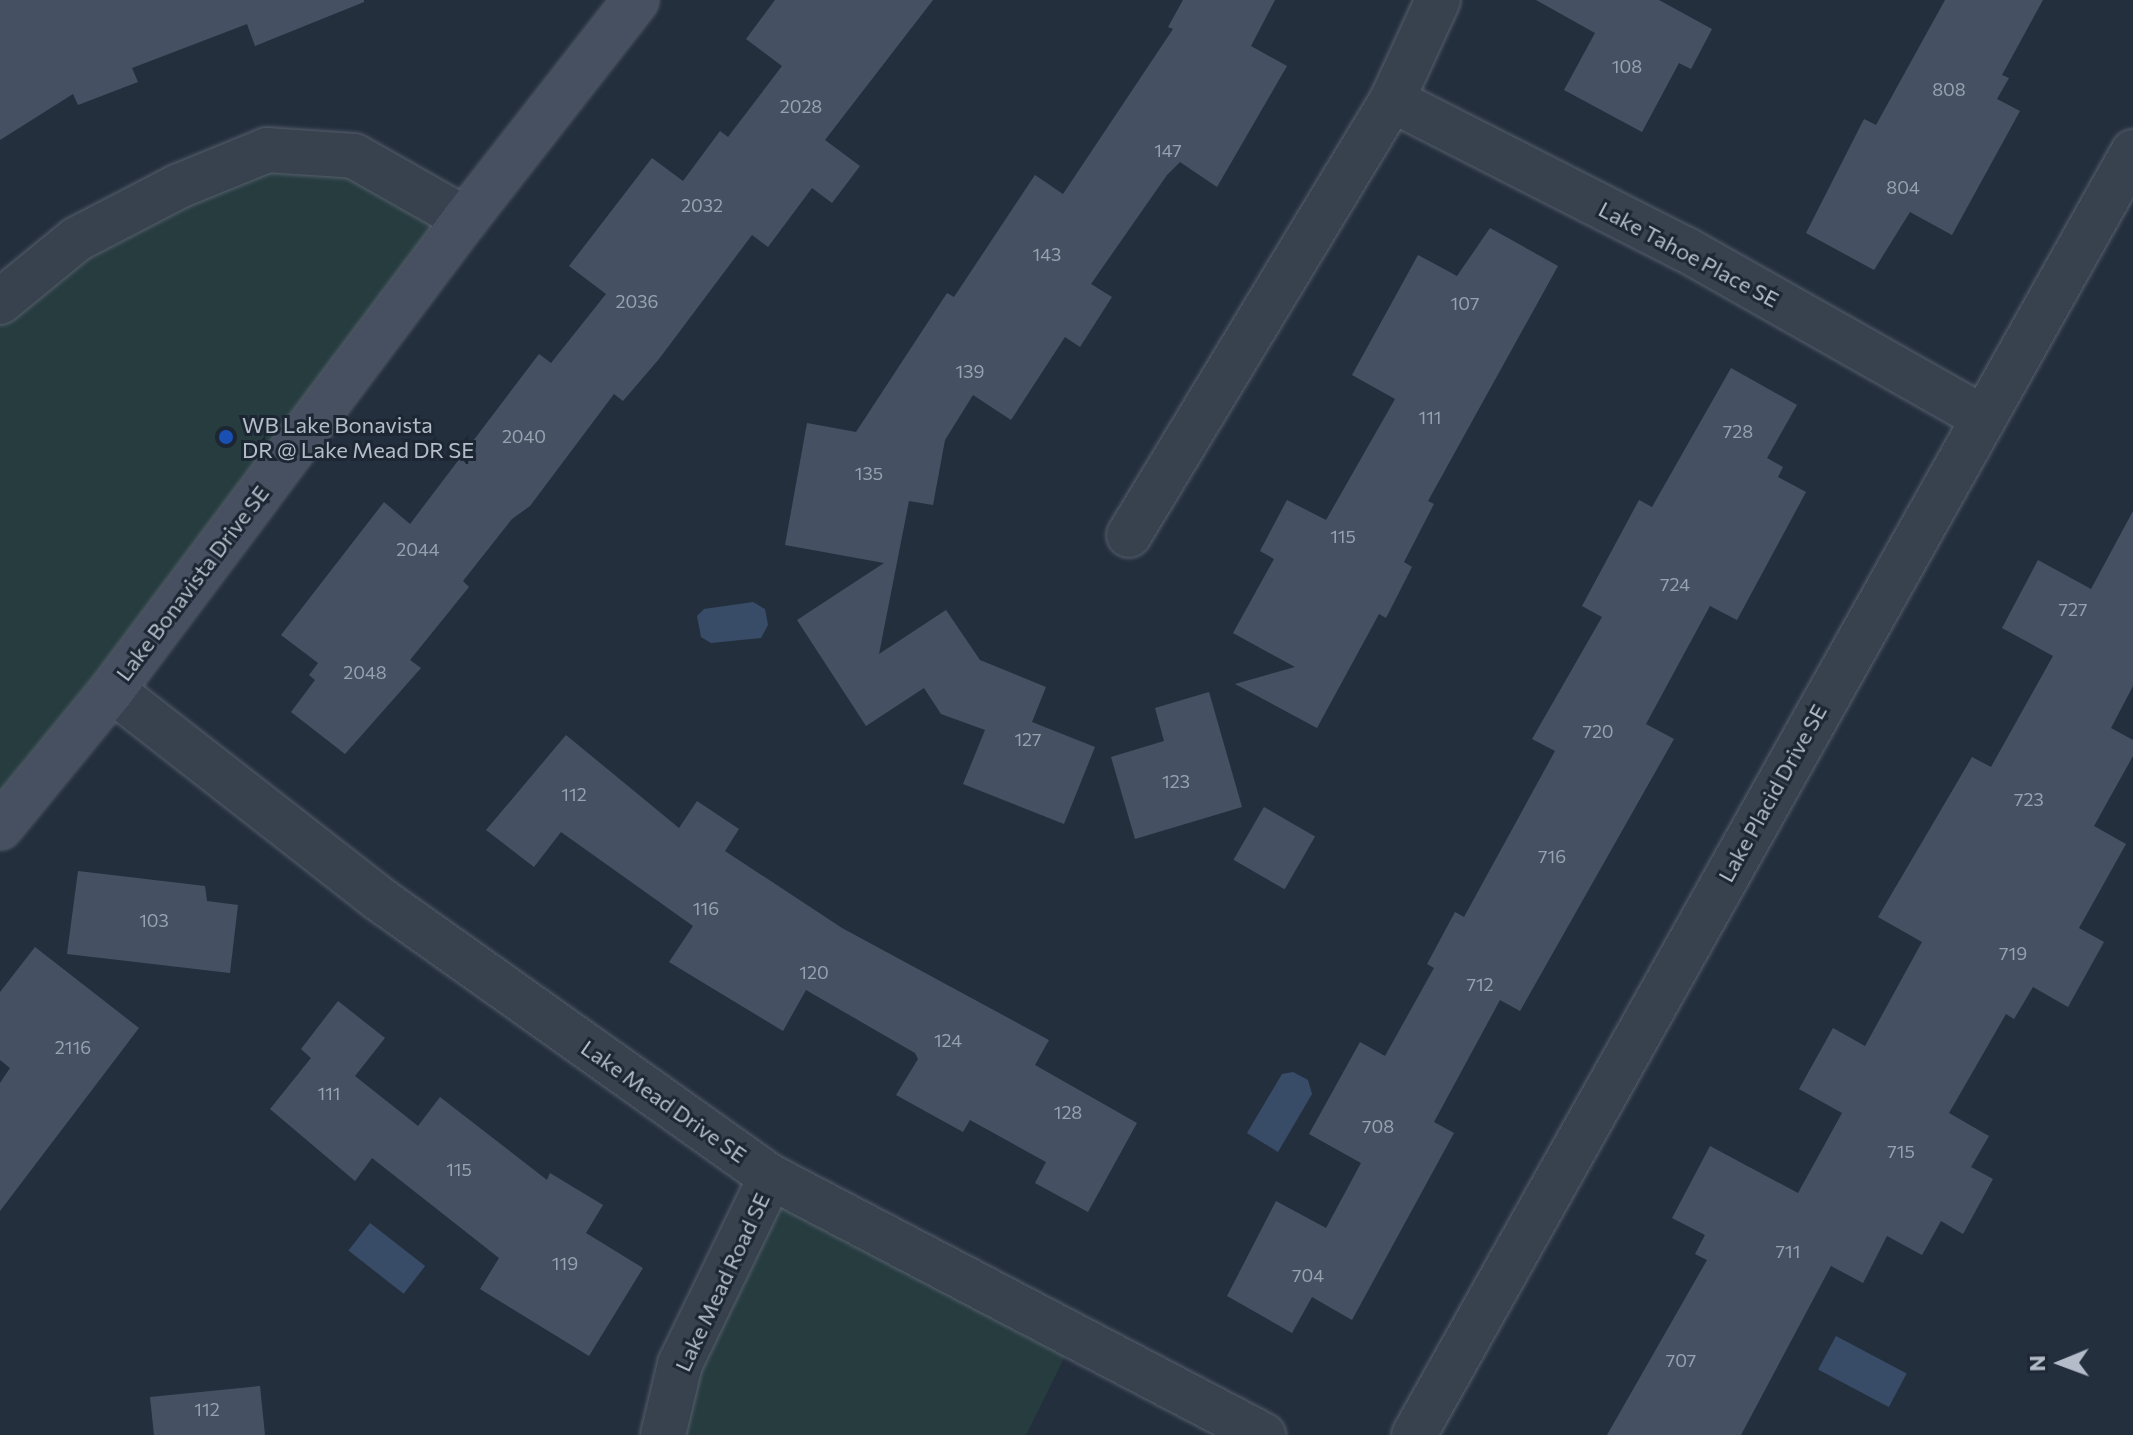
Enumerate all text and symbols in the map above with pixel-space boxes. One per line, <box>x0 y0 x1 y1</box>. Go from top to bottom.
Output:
house number: 108 <box>1612 55 1642 77</box>
house number: 808 <box>1932 78 1966 100</box>
house number: 2028 <box>780 95 822 117</box>
house number: 147 <box>1154 139 1182 161</box>
house number: 804 <box>1886 176 1920 198</box>
house number: 2032 <box>681 194 723 216</box>
street label: Lake Tahoe Place SE <box>1594 195 1784 313</box>
house number: 143 <box>1033 243 1061 265</box>
house number: 2036 <box>616 290 658 312</box>
house number: 107 <box>1451 292 1479 314</box>
house number: 139 <box>956 360 984 382</box>
house number: 111 <box>1418 406 1442 428</box>
place label: WB Lake Bonavista DR @ Lake Mead DR SE <box>242 411 474 462</box>
house number: 728 <box>1723 420 1753 442</box>
house number: 2040 <box>502 425 546 447</box>
marker: WB Lake Bonavista DR @ Lake Mead DR SE <box>217 428 235 446</box>
house number: 135 <box>855 462 883 484</box>
street label: Lake Bonavista Drive SE <box>110 480 274 686</box>
house number: 115 <box>1330 525 1356 547</box>
house number: 2044 <box>396 538 440 560</box>
house number: 724 <box>1660 573 1690 595</box>
house number: 727 <box>2059 598 2087 620</box>
house number: 2048 <box>343 661 387 683</box>
street label: Lake Placid Drive SE <box>1712 700 1832 886</box>
house number: 720 <box>1582 720 1614 742</box>
house number: 127 <box>1014 728 1042 750</box>
house number: 123 <box>1162 770 1190 792</box>
house number: 112 <box>561 783 587 805</box>
house number: 723 <box>2014 788 2044 810</box>
house number: 716 <box>1538 845 1566 867</box>
house number: 116 <box>693 897 719 919</box>
house number: 103 <box>139 909 169 931</box>
house number: 719 <box>1999 942 2027 964</box>
house number: 120 <box>799 961 829 983</box>
house number: 712 <box>1466 973 1494 995</box>
house number: 124 <box>934 1029 962 1051</box>
street label: Lake Mead Drive SE <box>576 1034 752 1168</box>
house number: 2116 <box>55 1036 91 1058</box>
house number: 111 <box>317 1082 341 1104</box>
house number: 128 <box>1054 1101 1082 1123</box>
house number: 708 <box>1362 1115 1394 1137</box>
house number: 715 <box>1887 1140 1915 1162</box>
house number: 115 <box>446 1158 472 1180</box>
street label: Lake Mead Road SE <box>669 1189 775 1375</box>
house number: 711 <box>1776 1240 1800 1262</box>
house number: 119 <box>552 1252 578 1274</box>
house number: 704 <box>1292 1264 1324 1286</box>
north arrow <box>2021 1323 2101 1403</box>
house number: 707 <box>1666 1349 1696 1371</box>
text: N <box>2023 1355 2050 1372</box>
house number: 112 <box>194 1398 220 1420</box>

